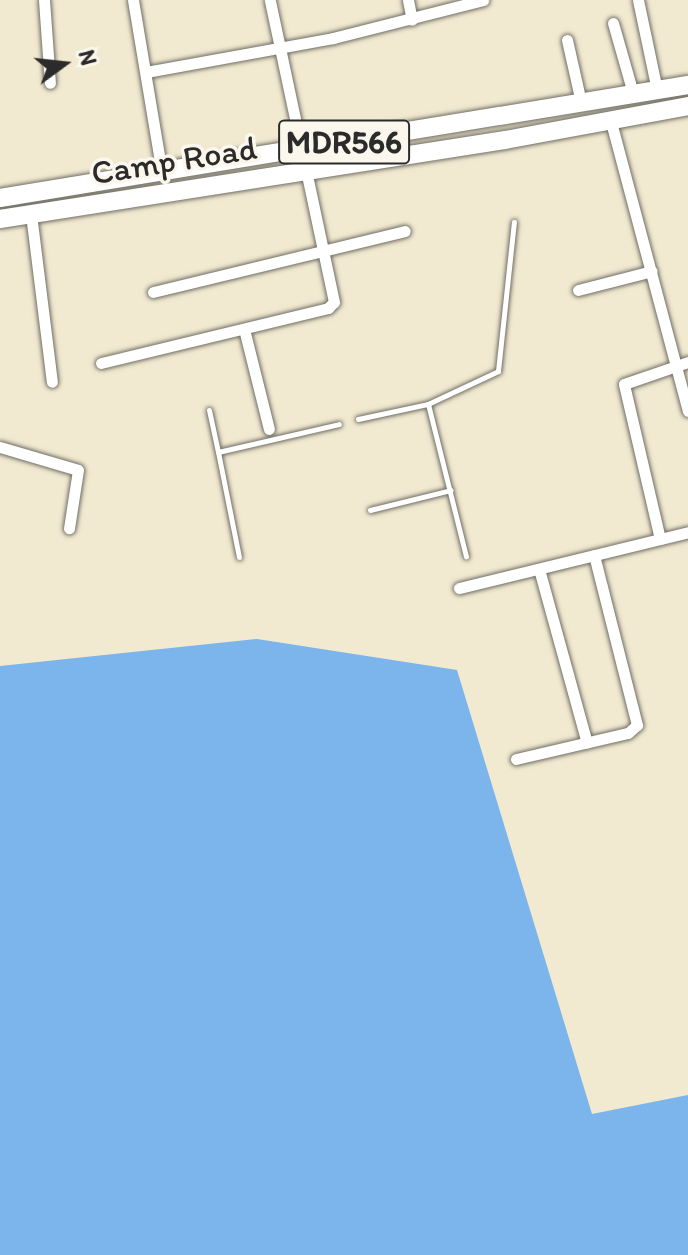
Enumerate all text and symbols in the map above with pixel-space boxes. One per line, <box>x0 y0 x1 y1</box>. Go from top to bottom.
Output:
north arrow <box>24 24 104 104</box>
text: N <box>73 47 103 68</box>
road number: MDR566 <box>278 114 410 170</box>
street label: Camp Road <box>89 127 259 193</box>

